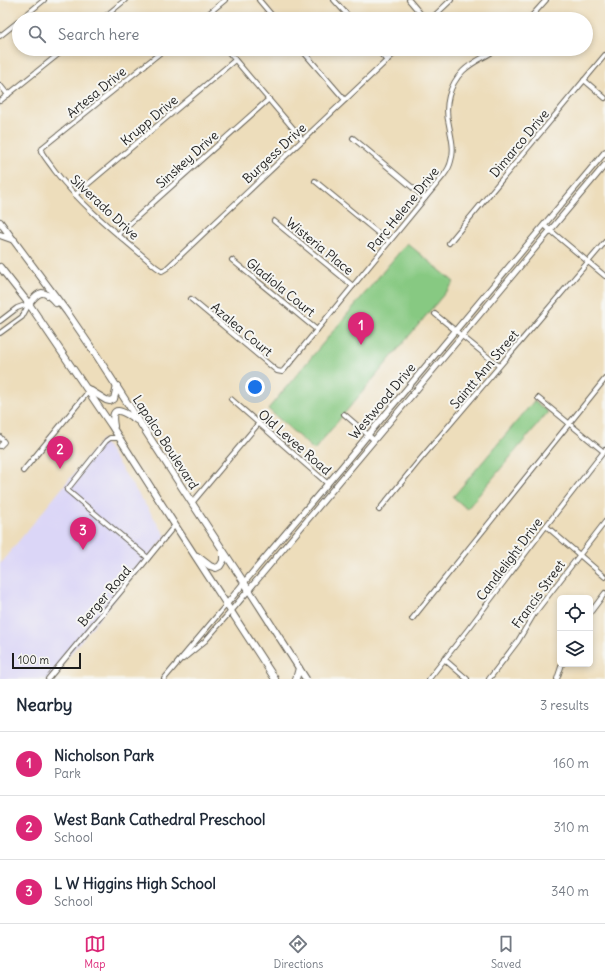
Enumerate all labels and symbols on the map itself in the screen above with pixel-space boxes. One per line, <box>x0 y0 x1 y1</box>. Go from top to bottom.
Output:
street label: Artesa Drive <box>63 63 130 122</box>
street label: Krupp Drive <box>117 92 181 149</box>
street label: Dimarco Drive <box>486 106 553 181</box>
street label: Burgess Drive <box>239 119 310 187</box>
street label: Sinskey Drive <box>153 127 222 192</box>
street label: Parc Helene Drive <box>364 163 443 255</box>
street label: Silverado Drive <box>67 171 143 243</box>
street label: Wisteria Place <box>282 214 357 279</box>
street label: Gladiola Court <box>243 254 319 321</box>
street label: Azalea Court <box>207 299 276 361</box>
pin: 1 <box>348 312 374 345</box>
street label: Saintt Ann Street <box>446 326 523 412</box>
street label: Westwood Drive <box>345 359 419 443</box>
your location <box>245 377 265 397</box>
street label: Lapalco Boulevard <box>129 392 203 493</box>
street label: Old Levee Road <box>255 406 335 479</box>
pin: 2 <box>47 436 73 469</box>
street label: Candlelight Drive <box>473 514 546 604</box>
pin: 3 <box>70 517 96 550</box>
street label: Francis Street <box>508 556 569 632</box>
street label: Berger Road <box>74 562 135 630</box>
scale bar <box>12 651 81 670</box>

